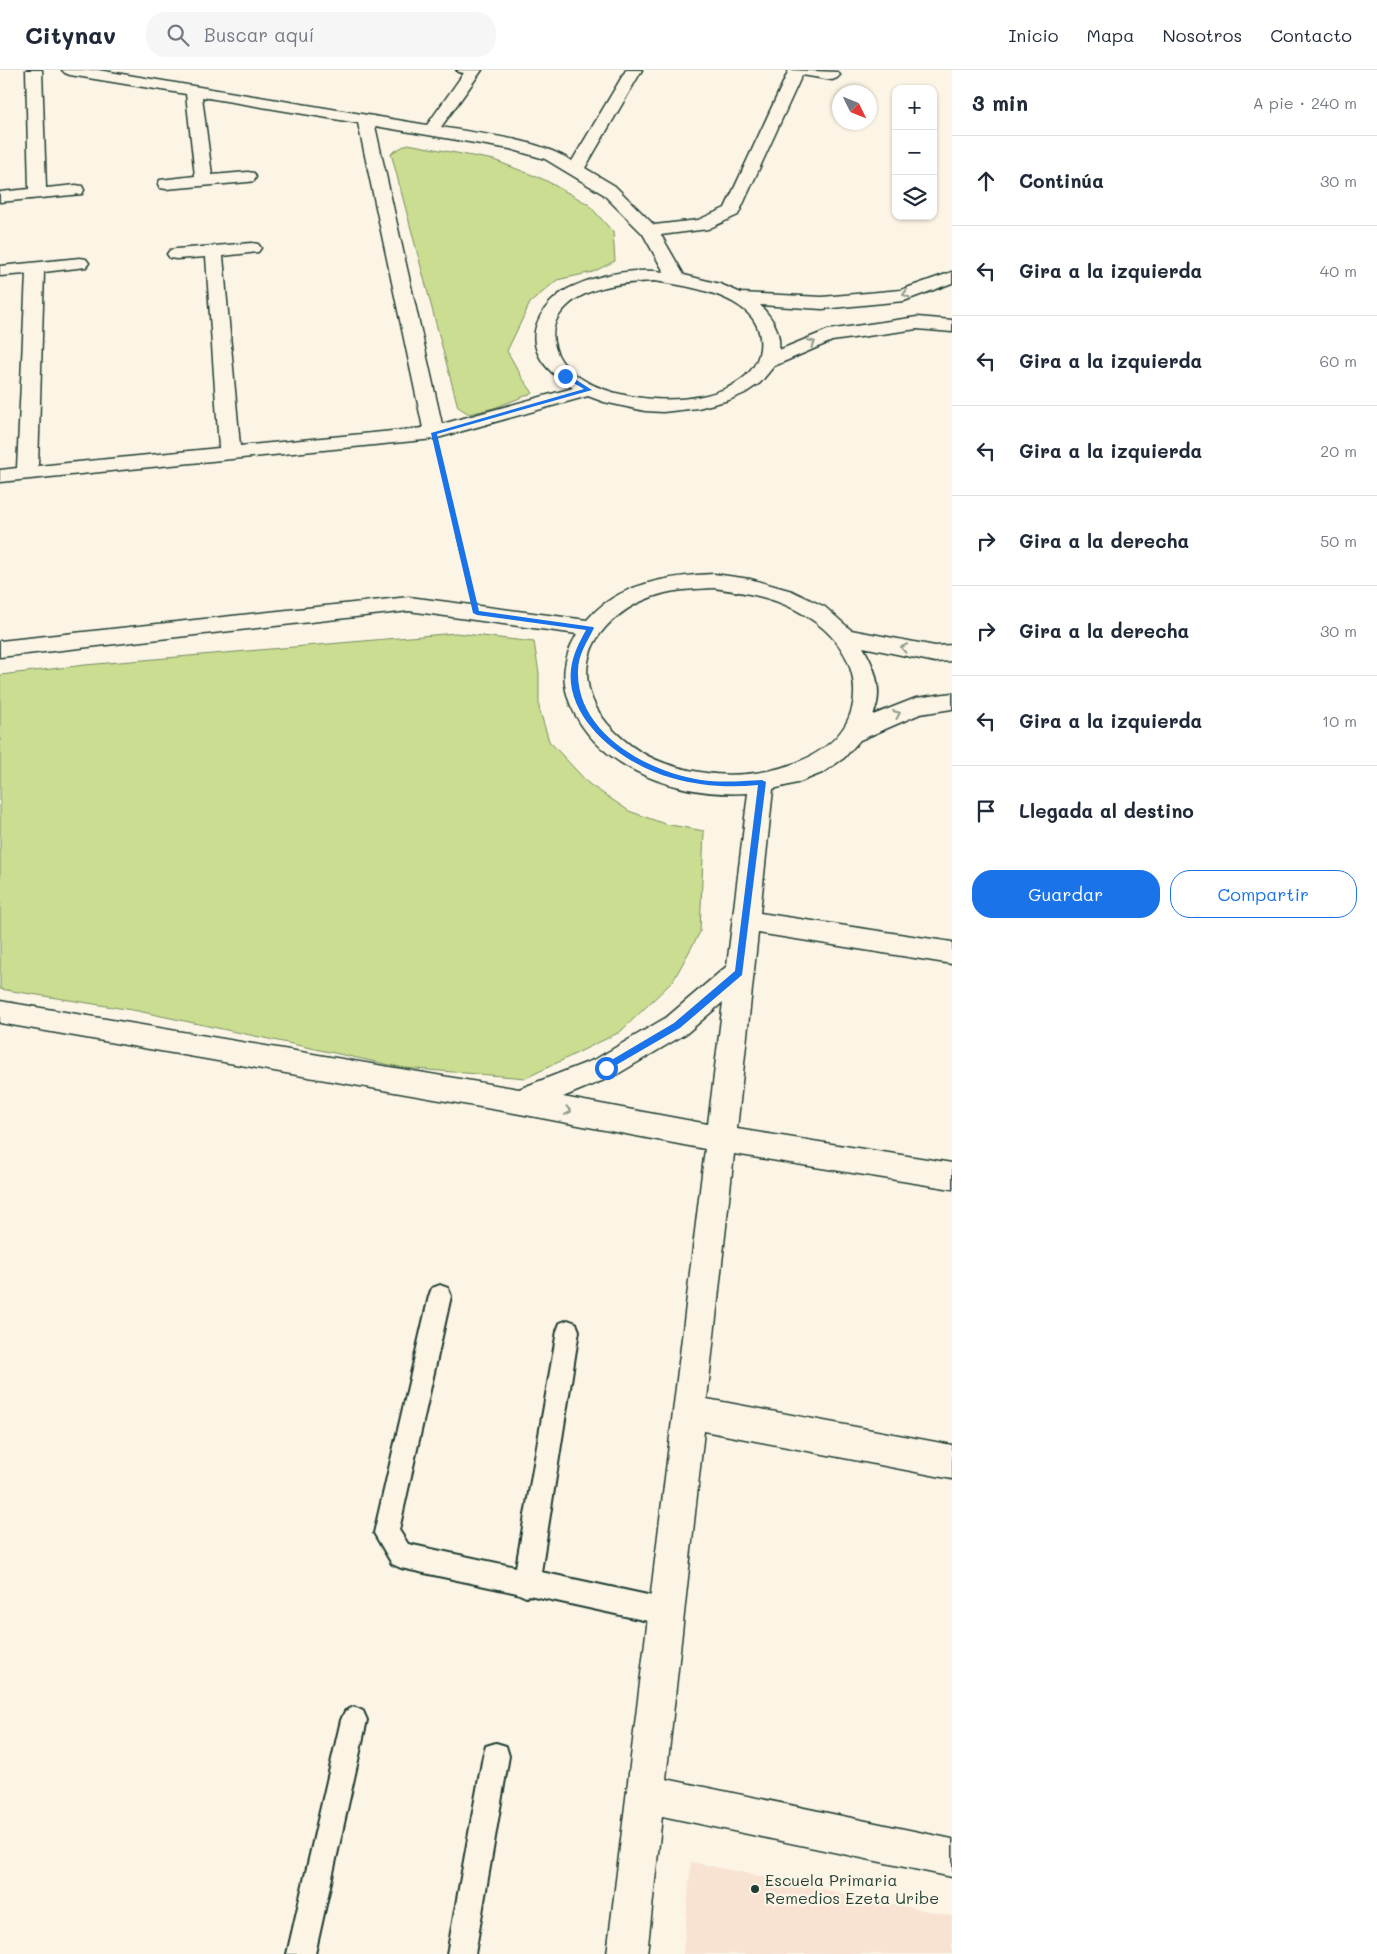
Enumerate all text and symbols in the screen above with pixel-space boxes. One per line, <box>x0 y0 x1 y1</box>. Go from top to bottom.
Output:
search box <box>146 12 496 57</box>
text: Citynav <box>25 19 116 50</box>
icon: search <box>164 21 192 49</box>
text: Buscar aquí <box>204 22 315 47</box>
text: Inicio <box>1008 23 1059 47</box>
text: Mapa <box>1087 23 1134 47</box>
text: Nosotros <box>1162 23 1242 47</box>
text: Contacto <box>1270 23 1352 47</box>
north arrow <box>832 85 877 130</box>
map controls <box>892 85 937 220</box>
button: + <box>892 85 937 130</box>
text: 3 min <box>972 89 1028 116</box>
text: A pie · 240 m <box>1253 92 1357 113</box>
button: − <box>892 130 937 175</box>
icon: ahead <box>972 167 1000 195</box>
text: Continúa <box>1019 168 1104 193</box>
text: 30 m <box>1320 170 1357 191</box>
button: layers <box>892 175 937 220</box>
icon: left <box>972 257 1000 285</box>
text: Gira a la izquierda <box>1019 258 1202 283</box>
text: 40 m <box>1320 260 1357 281</box>
one-way arrow <box>903 288 911 298</box>
one-way arrow <box>807 338 816 349</box>
icon: left <box>972 347 1000 375</box>
text: Gira a la izquierda <box>1019 348 1202 373</box>
text: 60 m <box>1320 350 1357 371</box>
route end <box>554 365 577 388</box>
icon: left <box>972 437 1000 465</box>
text: Gira a la izquierda <box>1019 438 1202 463</box>
text: 20 m <box>1320 440 1357 461</box>
icon: right <box>972 527 1000 555</box>
text: Gira a la derecha <box>1019 528 1189 553</box>
text: 50 m <box>1320 530 1357 551</box>
icon: right <box>972 617 1000 645</box>
text: Gira a la derecha <box>1019 618 1189 643</box>
text: 30 m <box>1320 620 1357 641</box>
one-way arrow <box>899 643 908 653</box>
icon: left <box>972 707 1000 735</box>
text: Gira a la izquierda <box>1019 708 1202 733</box>
one-way arrow <box>892 710 901 721</box>
text: 10 m <box>1322 710 1357 731</box>
icon: arrive <box>972 797 1000 825</box>
text: Llegada al destino <box>1019 798 1194 823</box>
button: Guardar <box>972 870 1160 918</box>
button: Compartir <box>1170 870 1357 918</box>
route start <box>595 1057 618 1080</box>
one-way arrow <box>564 1105 573 1115</box>
place label: Escuela Primaria Remedios Ezeta Uribe <box>765 1869 939 1908</box>
marker: Escuela Primaria Remedios Ezeta Uribe <box>749 1883 761 1895</box>

